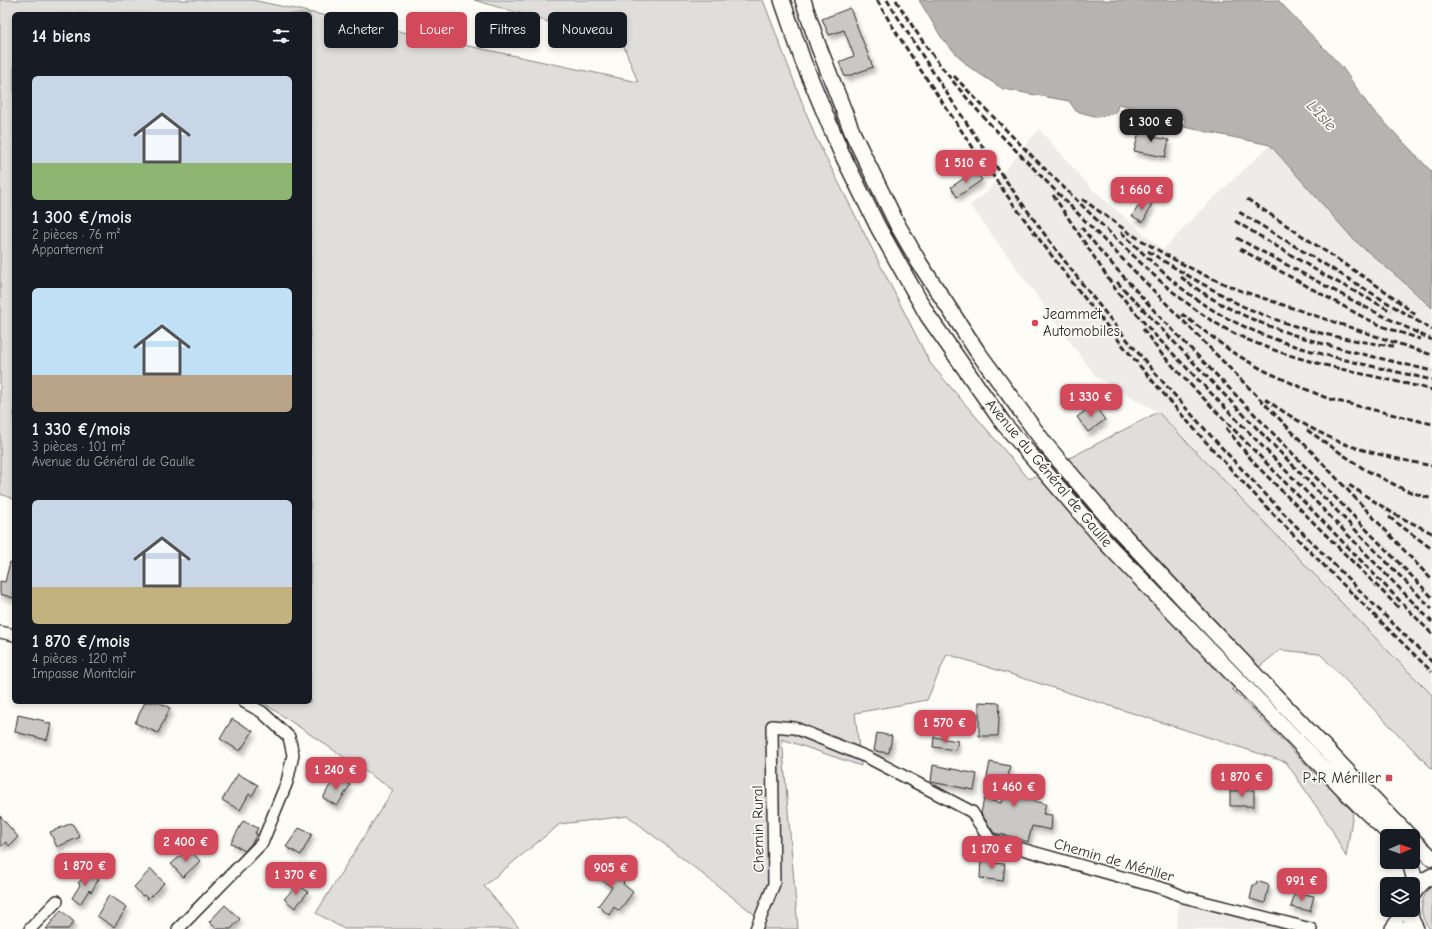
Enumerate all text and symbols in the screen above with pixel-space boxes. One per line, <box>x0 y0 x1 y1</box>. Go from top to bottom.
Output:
chip: Acheter <box>324 12 398 48</box>
chip: Louer <box>406 12 467 48</box>
chip: Filtres <box>475 12 540 48</box>
chip: Nouveau <box>548 12 627 48</box>
icon: filters <box>270 25 292 47</box>
text: 14 biens <box>32 27 90 46</box>
water label: L'Isle <box>1303 97 1340 135</box>
icon: home <box>126 102 198 174</box>
pin: 1 300 € <box>1114 109 1188 143</box>
text: 1 300 € <box>1129 114 1173 129</box>
pin: 1 510 € <box>929 150 1003 184</box>
text: 1 510 € <box>945 155 987 170</box>
pin: 1 660 € <box>1105 177 1179 211</box>
text: 1 660 € <box>1120 182 1164 197</box>
text: 1 300 €/mois <box>32 208 131 227</box>
text: 2 pièces · 76 m² <box>32 227 120 242</box>
text: Appartement <box>32 242 103 257</box>
place label: Jeammet Automobiles <box>1043 305 1120 340</box>
icon: home <box>126 314 198 386</box>
marker: Jeammet Automobiles <box>1030 318 1040 328</box>
pin: 1 330 € <box>1054 384 1128 418</box>
text: 1 330 € <box>1069 389 1113 404</box>
street label: Avenue du Général de Gaulle <box>982 395 1117 551</box>
text: 1 330 €/mois <box>32 420 130 439</box>
text: 3 pièces · 101 m² <box>32 439 125 454</box>
text: Avenue du Général de Gaulle <box>32 454 195 469</box>
icon: home <box>126 526 198 598</box>
text: 1 870 €/mois <box>32 632 130 651</box>
text: 4 pièces · 120 m² <box>32 651 126 666</box>
text: Impasse Montclair <box>32 666 135 681</box>
pin: 1 570 € <box>908 710 982 744</box>
text: 1 570 € <box>923 715 967 730</box>
pin: 1 240 € <box>299 757 373 791</box>
text: 1 240 € <box>315 762 357 777</box>
pin: 1 870 € <box>1205 764 1279 798</box>
text: 1 870 € <box>1220 769 1264 784</box>
place label: P+R Mériller <box>1303 769 1381 787</box>
marker: P+R Mériller <box>1384 773 1394 783</box>
pin: 1 460 € <box>977 774 1051 808</box>
text: 1 460 € <box>992 779 1036 794</box>
street label: Chemin Rural <box>748 785 768 873</box>
pin: 2 400 € <box>149 829 223 863</box>
north arrow <box>1380 829 1420 869</box>
map controls <box>1380 829 1420 917</box>
text: 2 400 € <box>163 834 209 849</box>
street label: Chemin de Mériller <box>1052 834 1176 886</box>
pin: 1 170 € <box>955 836 1029 870</box>
text: 1 170 € <box>971 841 1013 856</box>
pin: 1 870 € <box>48 853 122 887</box>
pin: 905 € <box>583 855 639 889</box>
text: 1 870 € <box>63 858 107 873</box>
text: 905 € <box>594 860 628 875</box>
pin: 1 370 € <box>259 862 333 896</box>
text: 1 370 € <box>274 867 318 882</box>
pin: 991 € <box>1274 868 1330 902</box>
text: 991 € <box>1286 873 1318 888</box>
button: layers <box>1380 877 1420 917</box>

